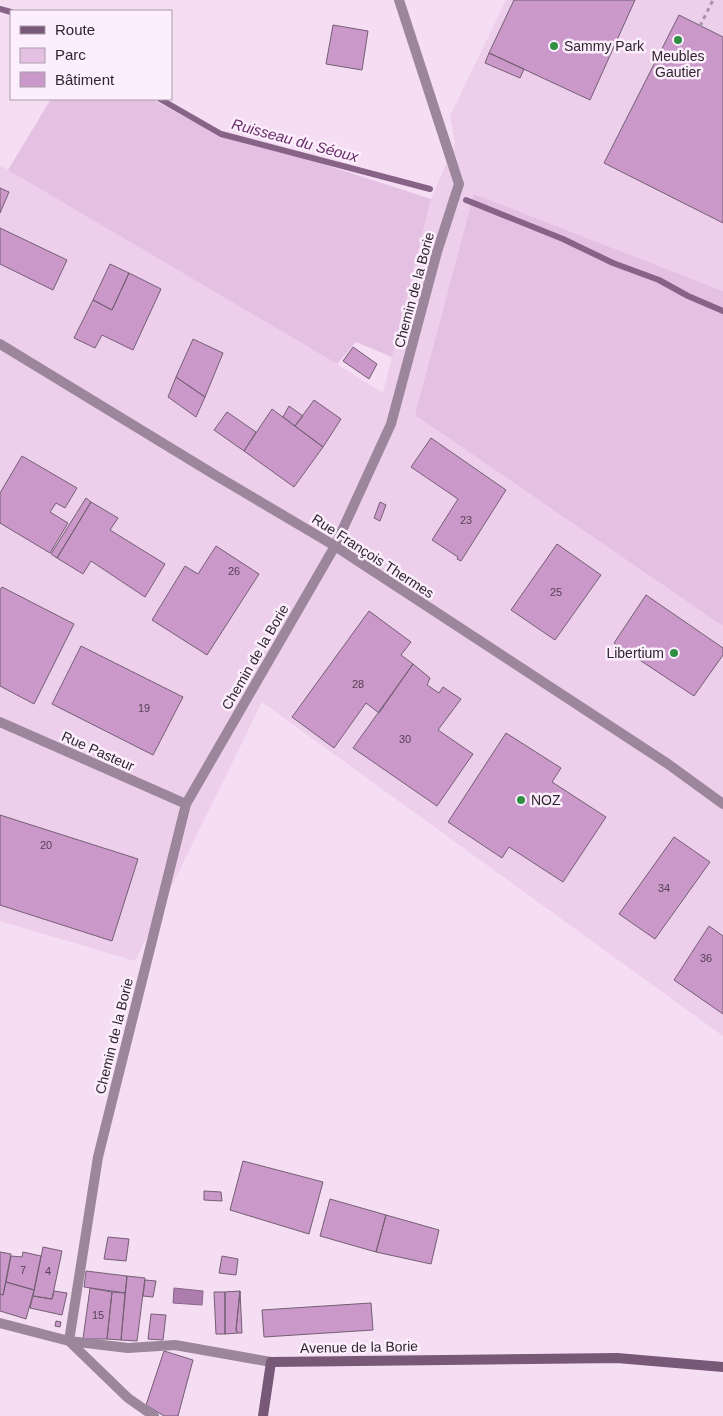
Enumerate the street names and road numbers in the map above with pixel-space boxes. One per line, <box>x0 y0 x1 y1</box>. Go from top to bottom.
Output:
street label: Chemin de la Borie <box>391 230 437 350</box>
street label: Rue François Thermes <box>309 511 437 601</box>
street label: Chemin de la Borie <box>218 601 292 713</box>
street label: Rue Pasteur <box>59 728 137 774</box>
street label: Chemin de la Borie <box>92 976 136 1096</box>
street label: Avenue de la Borie <box>300 1338 418 1356</box>

